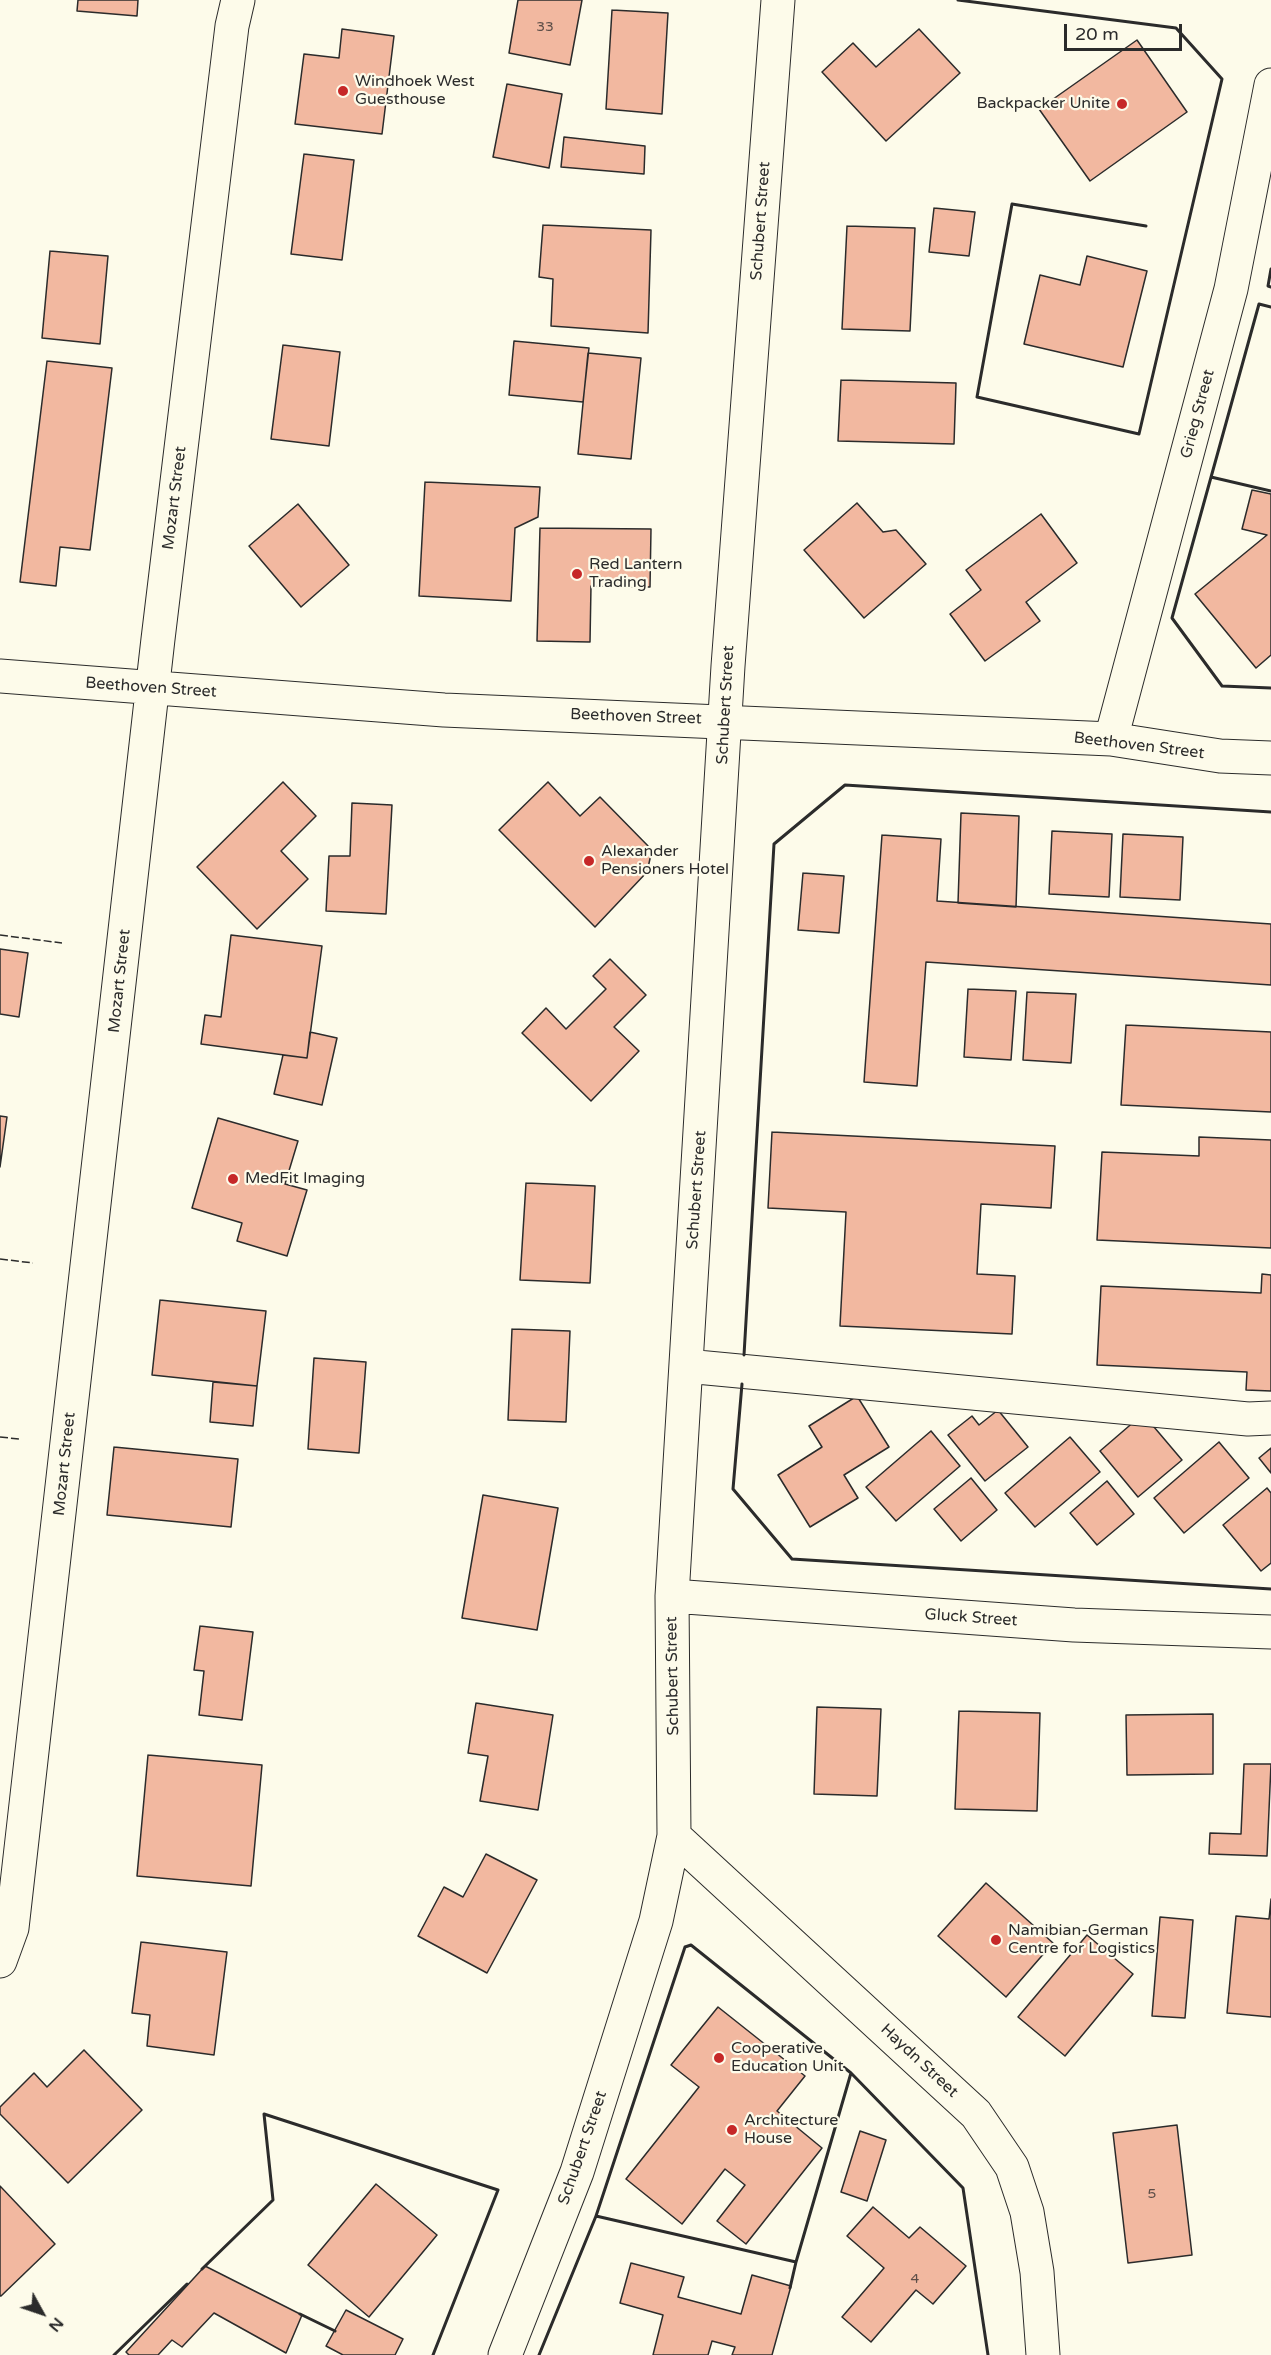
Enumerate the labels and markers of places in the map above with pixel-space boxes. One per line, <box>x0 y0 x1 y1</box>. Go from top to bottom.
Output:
place label: Windhoek West Guesthouse <box>355 72 474 110</box>
marker: Windhoek West Guesthouse <box>336 84 350 98</box>
place label: Backpacker Unite <box>977 94 1110 114</box>
marker: Backpacker Unite <box>1115 97 1129 111</box>
place label: Red Lantern Trading <box>589 555 682 593</box>
marker: Red Lantern Trading <box>570 567 584 581</box>
place label: Alexander Pensioners Hotel <box>601 842 729 880</box>
marker: Alexander Pensioners Hotel <box>582 854 596 868</box>
place label: MedFit Imaging <box>245 1169 365 1189</box>
marker: MedFit Imaging <box>226 1172 240 1186</box>
place label: Namibian-German Centre for Logistics <box>1008 1921 1155 1959</box>
marker: Namibian-German Centre for Logistics <box>989 1933 1003 1947</box>
place label: Cooperative Education Unit <box>731 2039 844 2077</box>
marker: Cooperative Education Unit <box>712 2051 726 2065</box>
place label: Architecture House <box>744 2111 838 2149</box>
marker: Architecture House <box>725 2123 739 2137</box>

